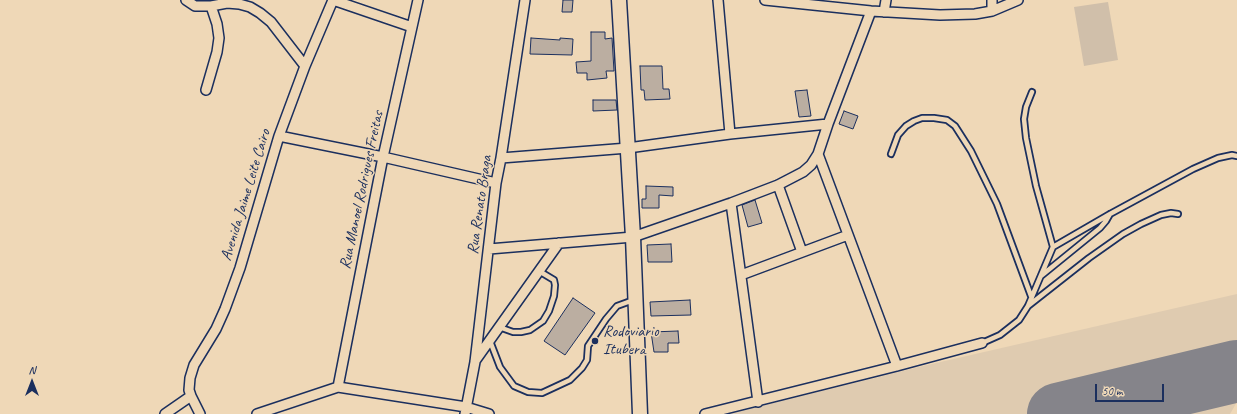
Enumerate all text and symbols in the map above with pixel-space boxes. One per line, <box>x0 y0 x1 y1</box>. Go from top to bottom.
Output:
street label: Rua Manoel Rodrigues Freitas <box>336 109 388 271</box>
street label: Avenida Jaime Leite Cairo <box>217 127 275 263</box>
street label: Rua Renato Braga <box>464 154 496 256</box>
place label: Rodoviario Itubera <box>603 322 659 360</box>
marker: Rodoviario Itubera <box>590 336 600 346</box>
north arrow <box>12 362 52 402</box>
text: N <box>29 363 35 377</box>
scale bar <box>1097 376 1166 402</box>
text: 50 m <box>1102 383 1122 399</box>

